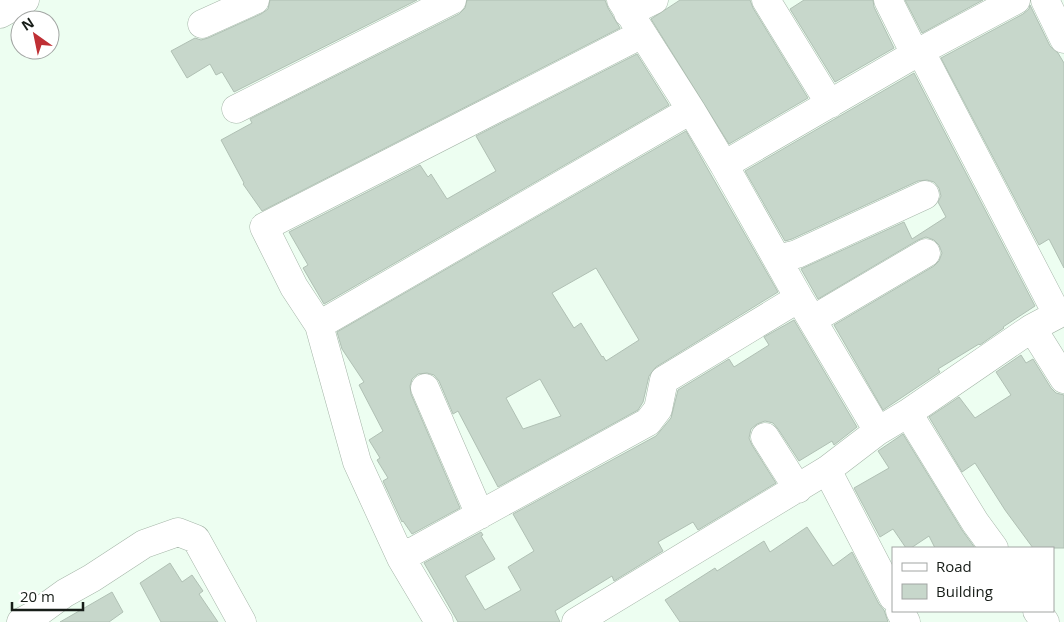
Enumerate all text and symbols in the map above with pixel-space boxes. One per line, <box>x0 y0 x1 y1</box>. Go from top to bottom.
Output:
north arrow <box>10 10 60 60</box>
text: N <box>18 13 38 35</box>
legend <box>892 547 1054 612</box>
text: Road <box>936 556 972 576</box>
scale bar <box>12 580 84 612</box>
text: Building <box>936 581 993 601</box>
text: 20 m <box>20 586 55 606</box>

